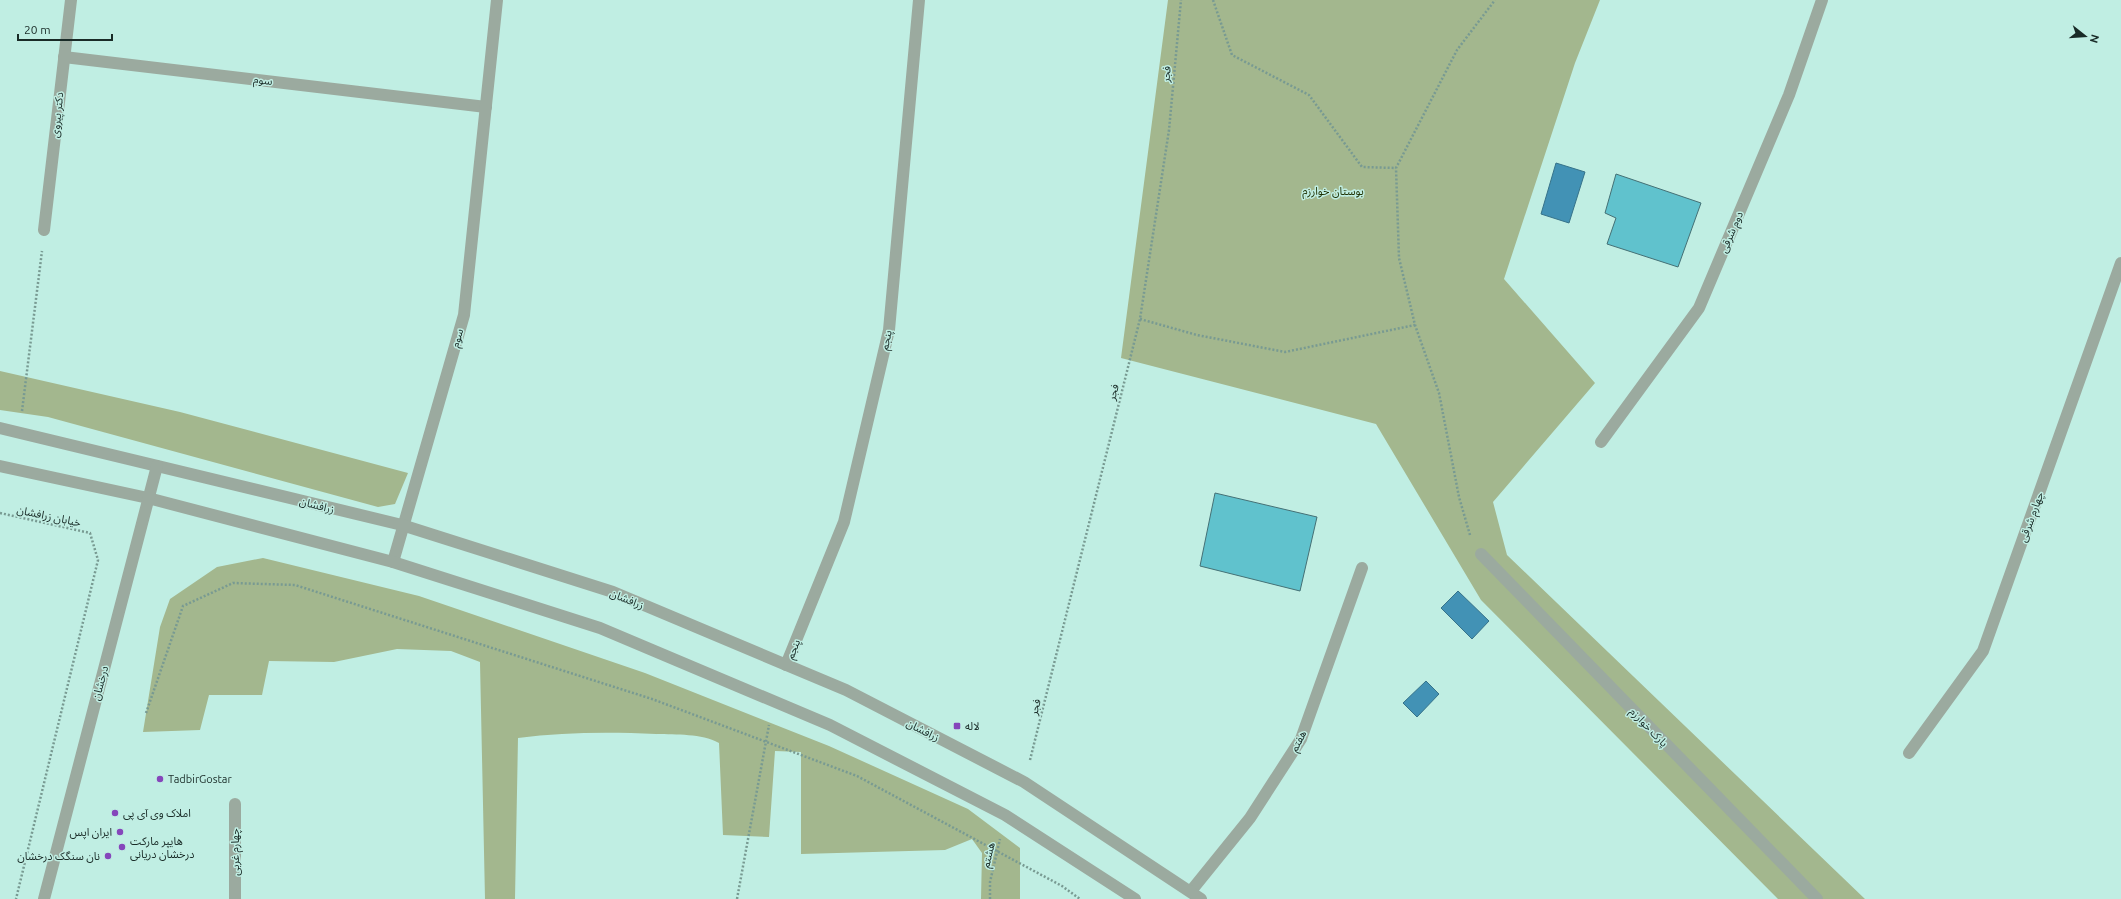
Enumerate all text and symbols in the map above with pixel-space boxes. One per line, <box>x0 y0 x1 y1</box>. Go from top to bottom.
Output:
scale bar <box>18 16 112 42</box>
north arrow <box>2065 16 2105 56</box>
text: 20 m <box>24 23 51 36</box>
text: N <box>2088 33 2102 45</box>
street label: فجر <box>1159 65 1174 84</box>
street label: سوم <box>253 73 274 89</box>
street label: دکتر پیروی <box>49 92 67 139</box>
park label: بوستان خوارزم <box>1302 185 1364 199</box>
street label: دوم شرقی <box>1717 210 1747 255</box>
street label: سوم <box>449 327 467 349</box>
street label: پنجم <box>878 329 897 352</box>
street label: فجر <box>1105 383 1122 403</box>
street label: چهارم شرقی <box>2016 490 2048 544</box>
street label: زرافشان <box>298 495 336 516</box>
street label: خیابان زرافشان <box>16 503 83 530</box>
street label: زرافشان <box>608 587 646 612</box>
street label: پنجم <box>784 637 805 662</box>
street label: درخشان <box>90 664 111 702</box>
street label: فجر <box>1027 698 1044 718</box>
street label: پارک خوارزم <box>1626 705 1671 750</box>
street label: زرافشان <box>904 717 942 744</box>
place label: لاله <box>965 720 980 732</box>
marker: لاله <box>952 721 962 731</box>
street label: هفتم <box>1288 728 1311 755</box>
place label: TadbirGostar <box>168 773 233 785</box>
marker: TadbirGostar <box>155 774 165 784</box>
place label: املاک وی آی پی <box>123 807 191 821</box>
marker: املاک وی آی پی <box>110 808 120 818</box>
place label: ایران اپس <box>69 826 112 840</box>
marker: ایران اپس <box>115 827 125 837</box>
street label: چهارم غربی <box>229 828 243 876</box>
place label: هایپر مارکت درخشان دریانی <box>130 835 194 861</box>
street label: هشتم <box>979 841 1000 870</box>
marker: هایپر مارکت درخشان دریانی <box>117 842 127 852</box>
place label: نان سنگک درخشان <box>17 850 100 863</box>
marker: نان سنگک درخشان <box>103 851 113 861</box>

